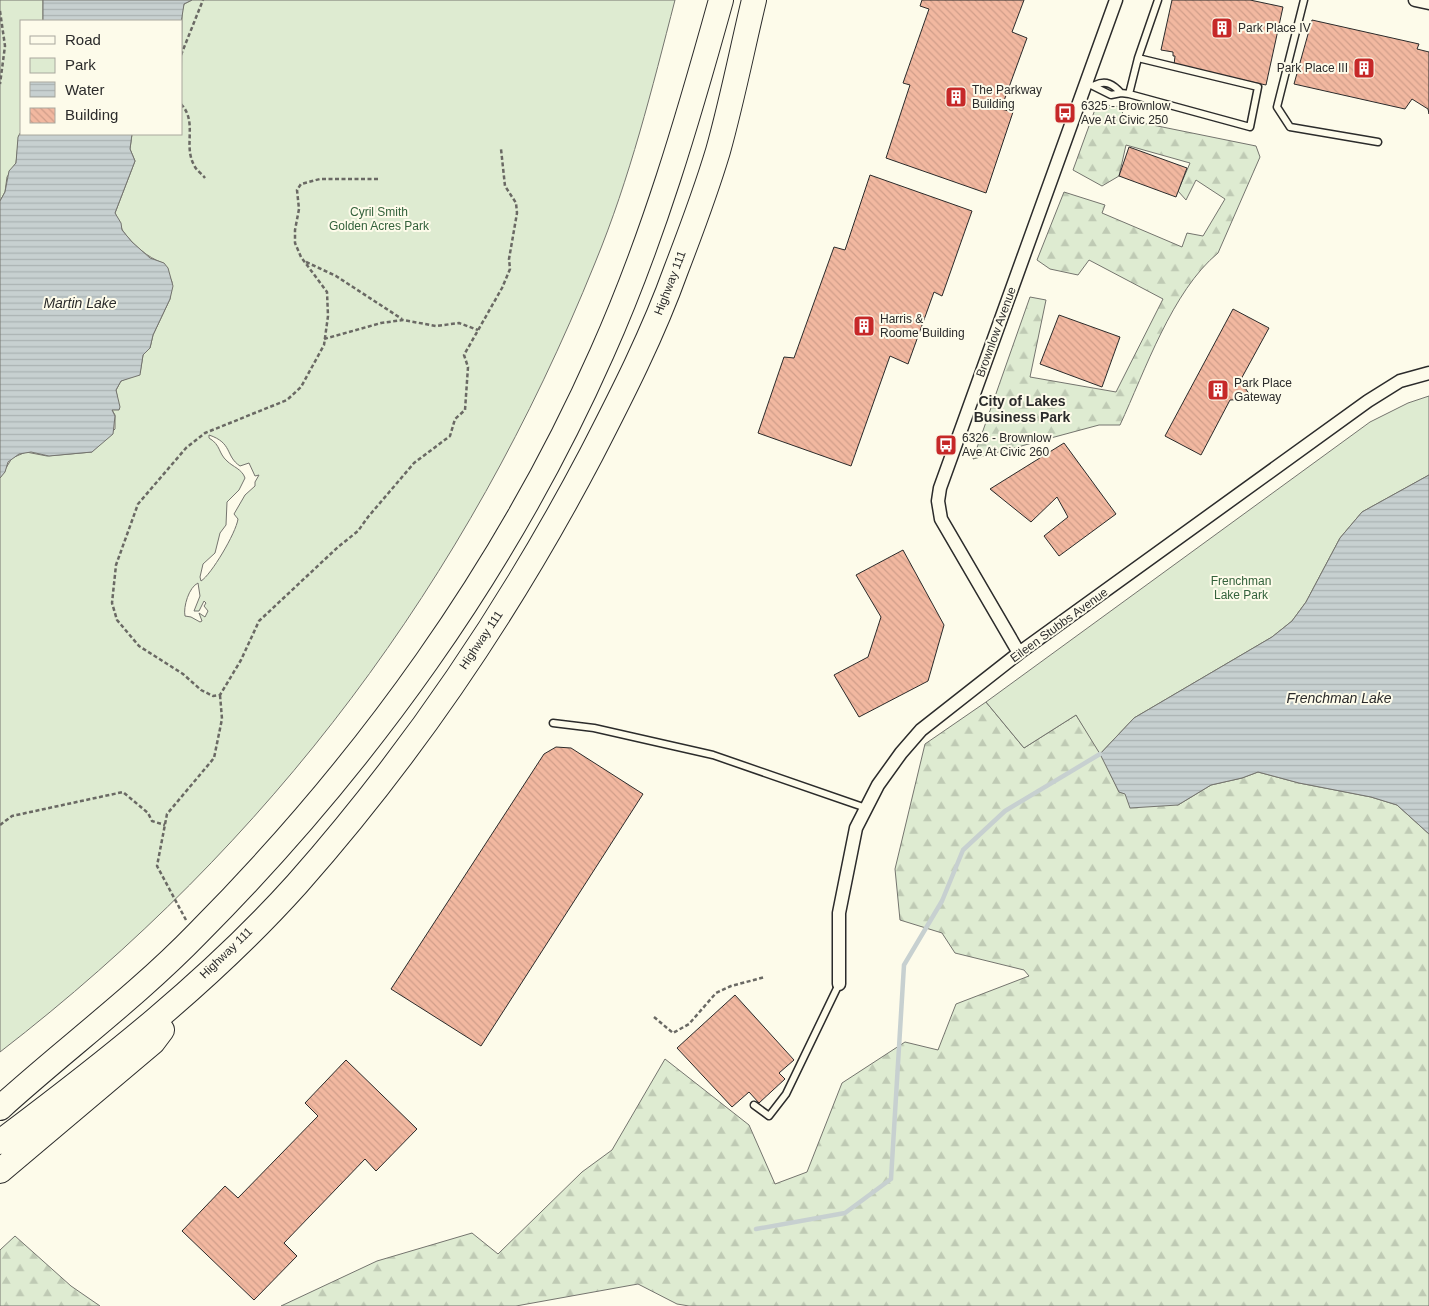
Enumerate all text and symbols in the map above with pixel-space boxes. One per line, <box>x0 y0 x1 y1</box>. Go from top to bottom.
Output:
building icon: Park Place IV <box>1210 16 1234 40</box>
legend <box>20 20 182 135</box>
place label: Park Place IV <box>1238 21 1311 35</box>
text: Road <box>65 31 101 48</box>
text: Park <box>65 56 96 73</box>
building icon: Park Place III <box>1352 56 1376 80</box>
place label: Park Place III <box>1277 61 1348 75</box>
text: Water <box>65 81 104 98</box>
place label: The Parkway Building <box>972 83 1042 111</box>
building icon: The Parkway Building <box>944 85 968 109</box>
place label: 6325 - Brownlow Ave At Civic 250 <box>1081 99 1171 127</box>
bus stop icon: 6325 - Brownlow Ave At Civic 250 <box>1053 101 1077 125</box>
text: Building <box>65 106 118 123</box>
park label: Cyril Smith Golden Acres Park <box>329 205 430 233</box>
street label: Highway 111 <box>651 249 689 317</box>
street label: Brownlow Avenue <box>973 285 1019 379</box>
water label: Martin Lake <box>43 295 117 311</box>
place label: Harris & Roome Building <box>880 312 965 340</box>
building icon: Harris & Roome Building <box>852 314 876 338</box>
place label: Park Place Gateway <box>1234 376 1292 404</box>
building icon: Park Place Gateway <box>1206 378 1230 402</box>
district label: City of Lakes Business Park <box>974 393 1070 425</box>
place label: 6326 - Brownlow Ave At Civic 260 <box>962 431 1052 459</box>
bus stop icon: 6326 - Brownlow Ave At Civic 260 <box>934 433 958 457</box>
park label: Frenchman Lake Park <box>1211 574 1271 602</box>
street label: Eileen Stubbs Avenue <box>1007 585 1111 665</box>
street label: Highway 111 <box>456 608 506 672</box>
water label: Frenchman Lake <box>1286 690 1392 706</box>
street label: Highway 111 <box>197 924 255 982</box>

